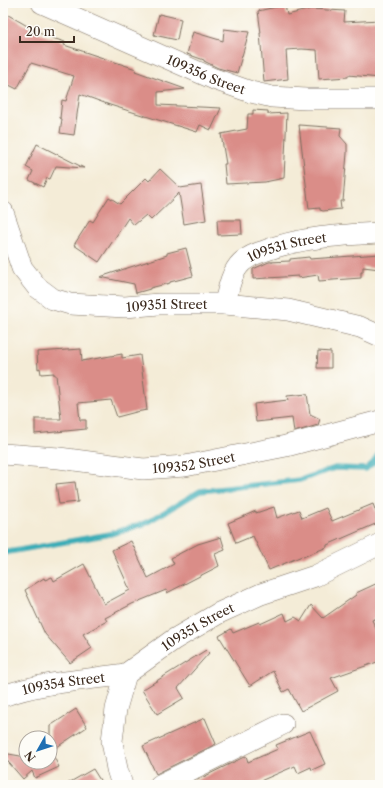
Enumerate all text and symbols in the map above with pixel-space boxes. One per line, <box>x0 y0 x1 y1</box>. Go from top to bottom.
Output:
scale bar <box>20 18 74 44</box>
text: 20 m <box>26 24 55 39</box>
street label: 109356 Street <box>164 51 248 98</box>
street label: 109531 Street <box>244 229 328 265</box>
street label: 109351 Street <box>125 296 208 315</box>
street label: 109352 Street <box>152 448 237 476</box>
street label: 109351 Street <box>158 599 237 654</box>
street label: 109354 Street <box>20 669 106 698</box>
north arrow <box>18 730 58 770</box>
text: N <box>22 748 39 764</box>

